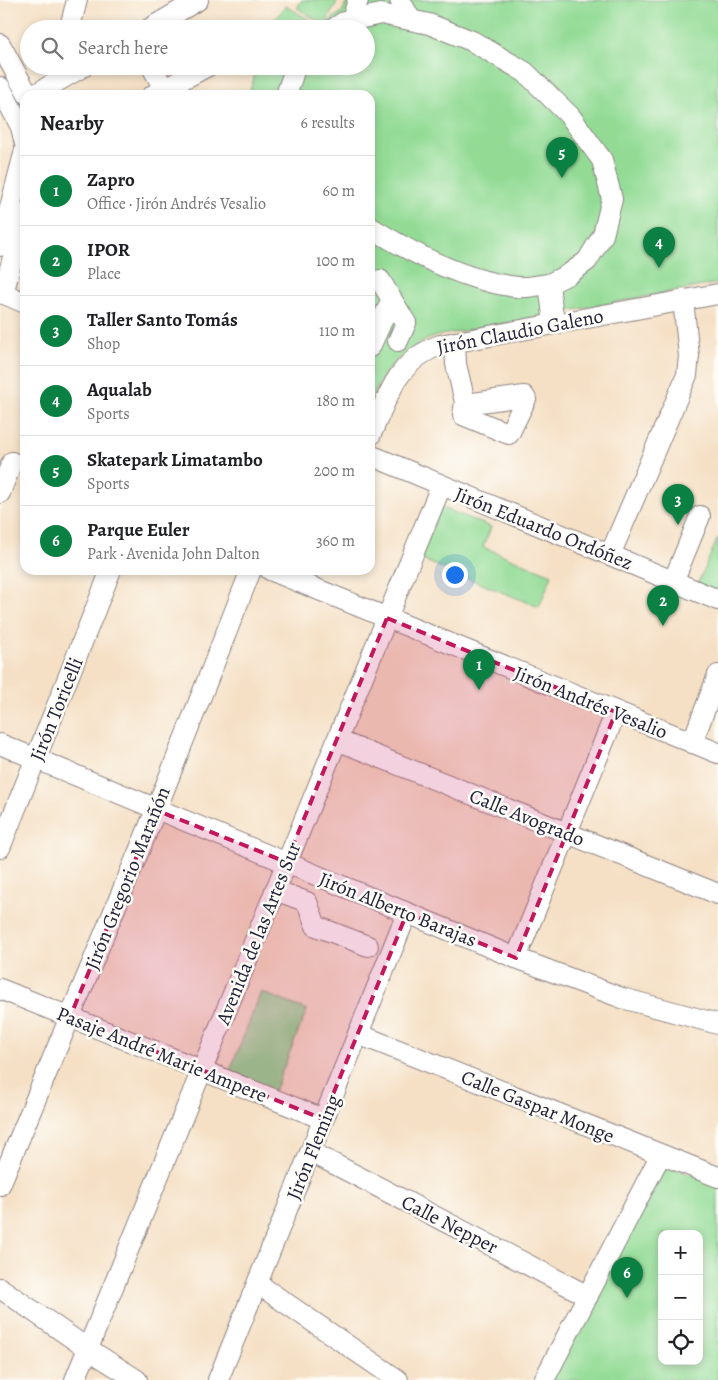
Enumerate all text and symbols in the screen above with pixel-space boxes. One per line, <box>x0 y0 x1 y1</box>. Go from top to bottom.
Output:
search box <box>20 20 375 75</box>
icon: search <box>38 34 66 62</box>
text: Search here <box>78 35 168 61</box>
text: Nearby <box>40 109 103 137</box>
text: 6 results <box>301 112 355 134</box>
pin: 5 <box>546 137 578 178</box>
text: Zapro <box>87 167 135 193</box>
text: 1 <box>53 180 59 202</box>
text: 60 m <box>323 180 355 202</box>
text: Office · Jirón Andrés Vesalio <box>87 193 266 215</box>
pin: 4 <box>643 227 675 268</box>
text: IPOR <box>87 237 130 263</box>
text: 2 <box>52 250 60 272</box>
text: 100 m <box>316 250 355 272</box>
text: Place <box>87 263 121 285</box>
street label: Jirón Claudio Galeno <box>434 302 606 361</box>
text: Taller Santo Tomás <box>87 307 238 333</box>
text: 3 <box>53 320 59 342</box>
text: 110 m <box>319 320 355 342</box>
text: Shop <box>87 333 120 355</box>
text: Aqualab <box>87 377 152 403</box>
text: 4 <box>52 390 60 412</box>
text: 180 m <box>317 390 355 412</box>
text: Sports <box>87 403 130 425</box>
text: Skatepark Limatambo <box>87 447 263 473</box>
text: 5 <box>53 460 59 482</box>
text: 200 m <box>314 460 355 482</box>
text: Sports <box>87 473 130 495</box>
street label: Jirón Eduardo Ordóñez <box>451 480 637 577</box>
pin: 3 <box>662 484 694 525</box>
text: Parque Euler <box>87 517 190 543</box>
text: 6 <box>52 530 60 552</box>
text: 360 m <box>316 530 355 552</box>
text: Park · Avenida John Dalton <box>87 543 260 565</box>
your location <box>442 562 468 588</box>
pin: 2 <box>647 585 679 626</box>
pin: 1 <box>463 649 495 690</box>
street label: Jirón Toricelli <box>23 653 90 765</box>
street label: Jirón Andrés Vesalio <box>510 659 671 746</box>
street label: Jirón Gregorio Marañón <box>78 782 177 974</box>
street label: Calle Avogrado <box>465 782 588 853</box>
street label: Avenida de las Artes Sur <box>209 837 308 1030</box>
street label: Jirón Alberto Barajas <box>315 865 481 953</box>
street label: Pasaje André Marie Ampere <box>53 1000 271 1109</box>
street label: Calle Gaspar Monge <box>457 1063 618 1150</box>
street label: Jirón Fleming <box>280 1090 347 1204</box>
street label: Calle Nepper <box>397 1189 503 1261</box>
map controls <box>658 1230 703 1365</box>
button: + <box>658 1230 703 1275</box>
pin: 6 <box>611 1257 643 1298</box>
button: − <box>658 1275 703 1320</box>
button: locate <box>658 1320 703 1365</box>

